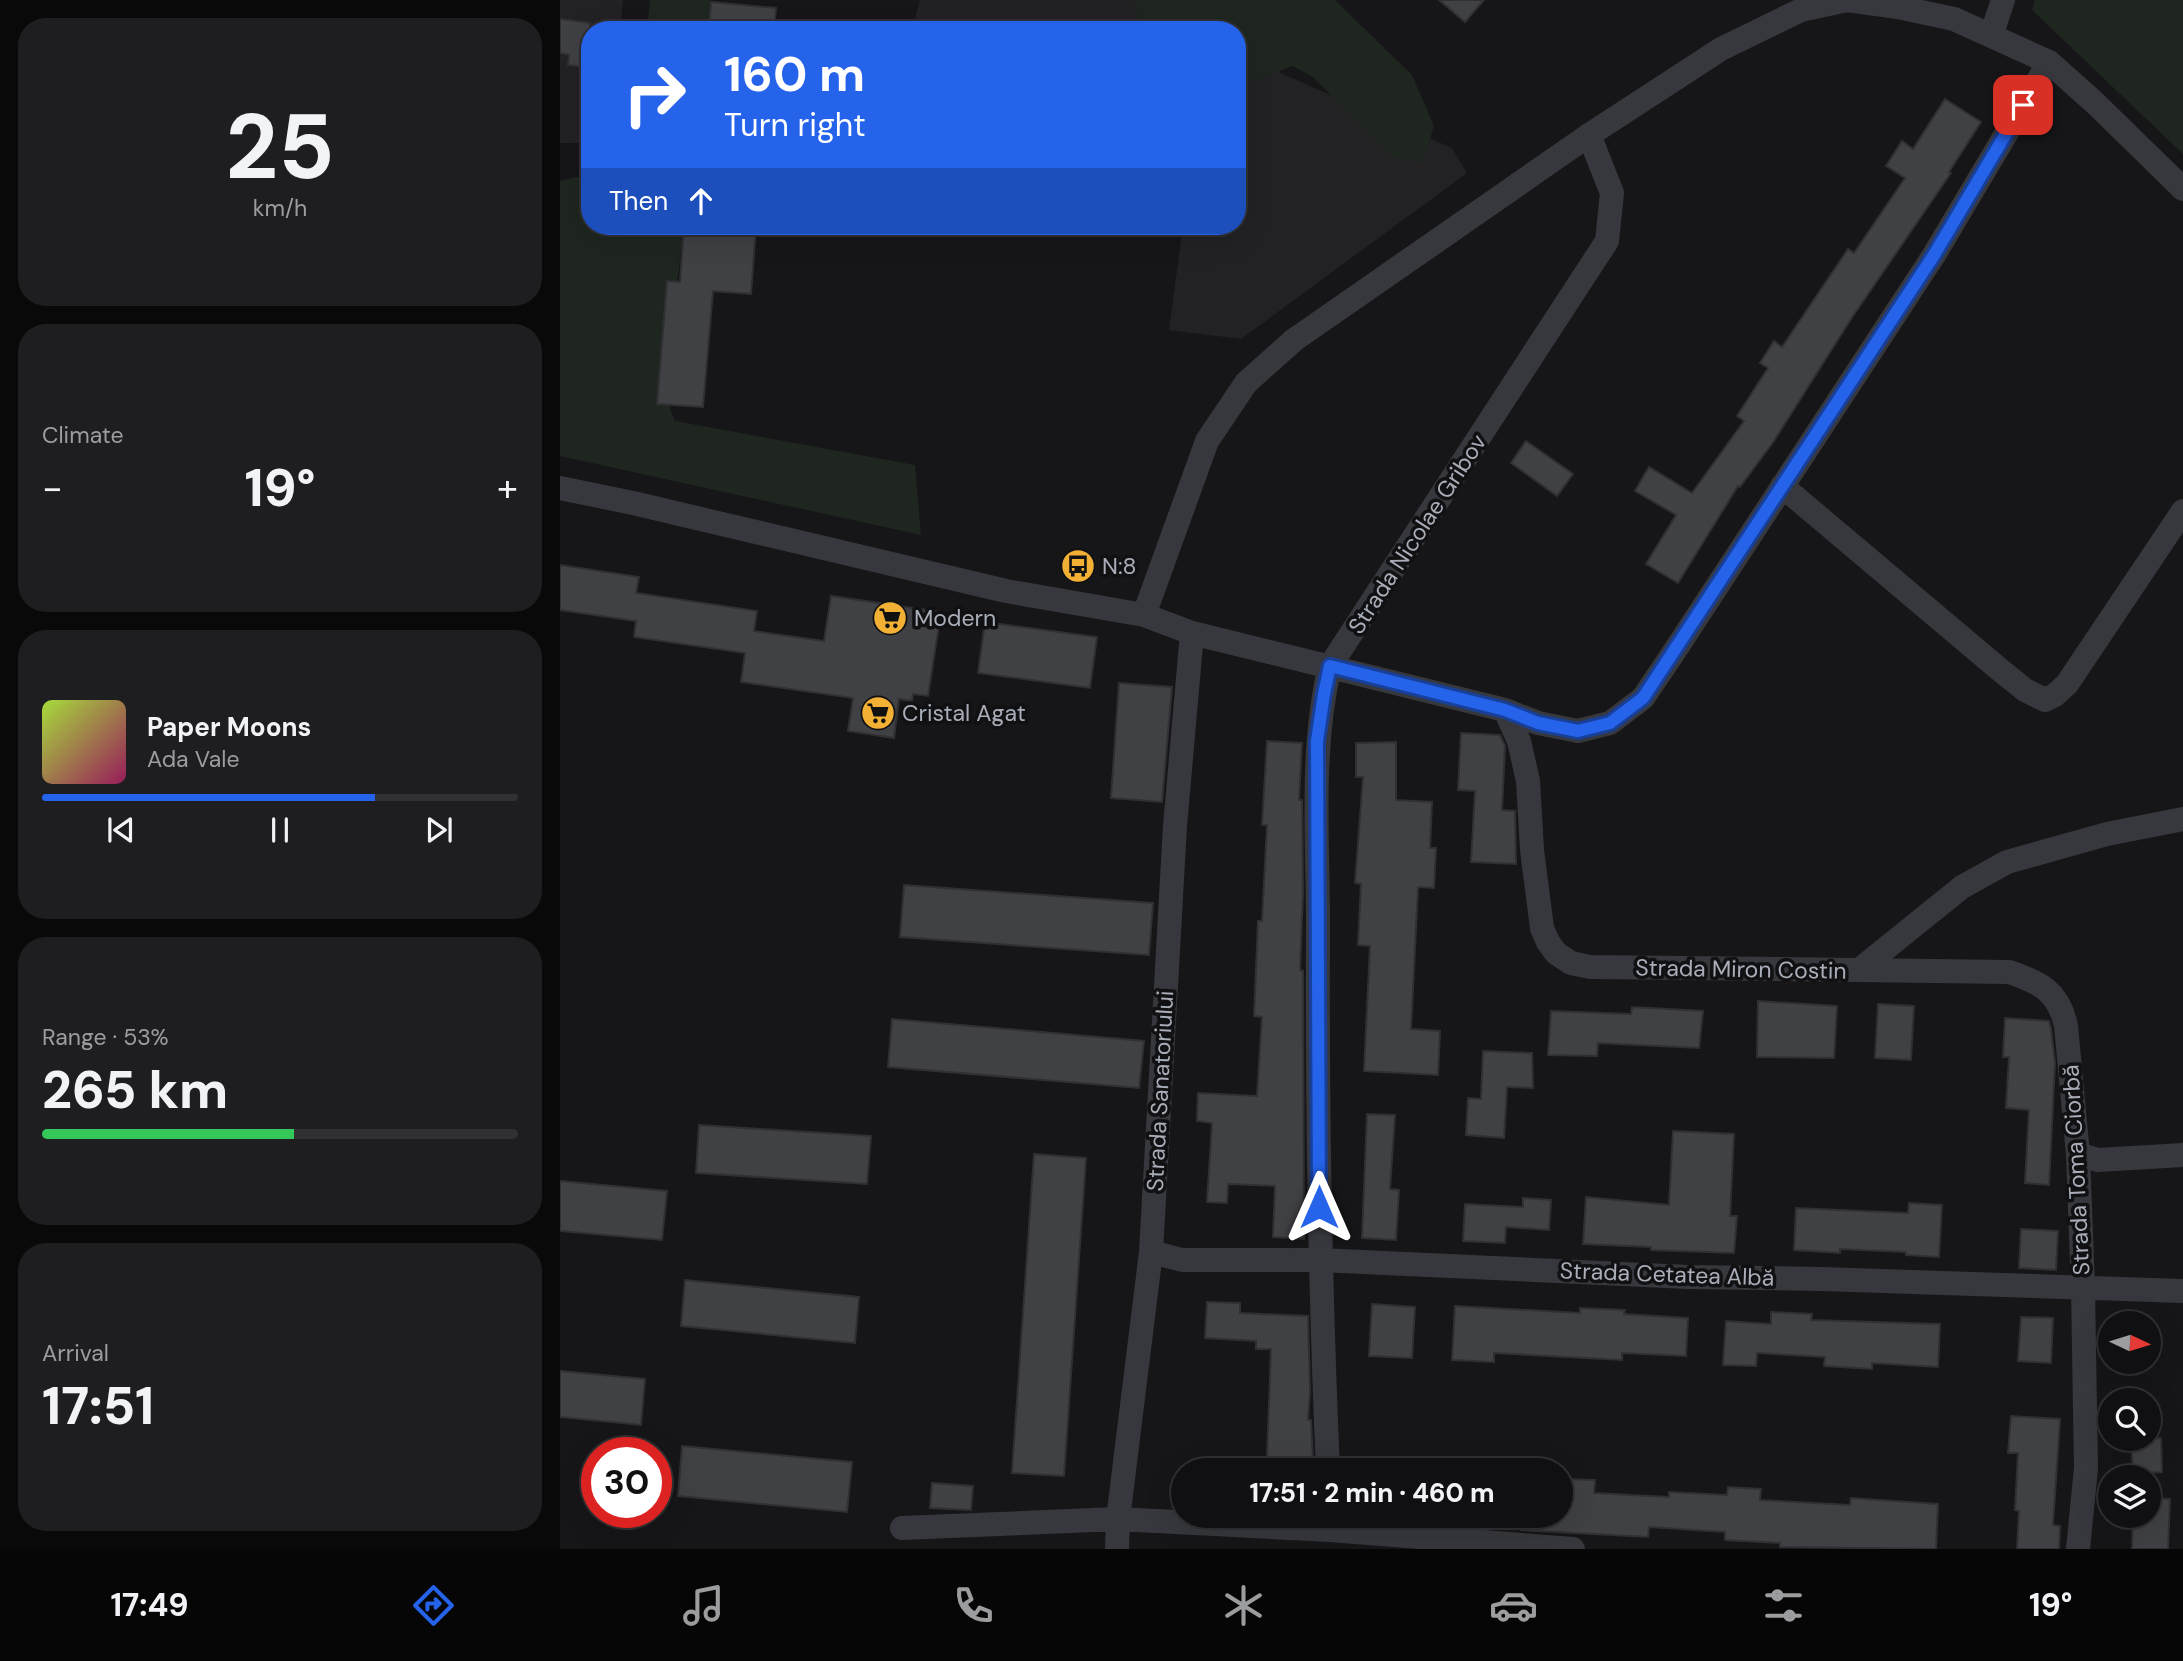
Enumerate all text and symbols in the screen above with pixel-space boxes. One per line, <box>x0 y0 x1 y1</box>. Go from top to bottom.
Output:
text: 160 m <box>724 42 865 106</box>
icon: right <box>609 49 700 140</box>
pin <box>1993 75 2053 135</box>
icon: arrive <box>2004 86 2042 124</box>
text: 25 <box>225 88 335 206</box>
text: Turn right <box>724 104 866 146</box>
icon: ahead <box>682 182 720 220</box>
text: Then <box>609 184 668 218</box>
text: km/h <box>253 193 307 223</box>
text: Climate <box>42 420 124 450</box>
street label: Strada Nicolae Gribov <box>1341 428 1493 640</box>
text: 19° <box>244 454 316 522</box>
text: − <box>42 463 63 513</box>
text: + <box>497 463 518 513</box>
bus stop icon: N:8 <box>1059 547 1097 585</box>
place label: N:8 <box>1102 551 1137 581</box>
supermarket icon: Modern <box>871 599 909 637</box>
place label: Modern <box>914 603 996 633</box>
supermarket icon: Cristal Agat <box>859 694 897 732</box>
place label: Cristal Agat <box>902 698 1026 728</box>
text: Paper Moons <box>147 710 311 744</box>
text: Ada Vale <box>147 744 240 774</box>
icon: previous <box>102 811 140 849</box>
icon: pause <box>261 811 299 849</box>
icon: next <box>420 811 458 849</box>
street label: Strada Miron Costin <box>1635 952 1847 986</box>
street label: Strada Sanatoriului <box>1140 990 1180 1192</box>
text: Range · 53% <box>42 1022 169 1052</box>
text: 265 km <box>42 1056 228 1124</box>
street label: Strada Toma Ciorbă <box>2055 1064 2097 1276</box>
position arrow <box>1282 1170 1356 1244</box>
street label: Strada Cetatea Albă <box>1559 1255 1775 1293</box>
north arrow <box>2098 1311 2161 1374</box>
map controls <box>2098 1311 2161 1528</box>
text: Arrival <box>42 1338 109 1368</box>
text: 17:51 <box>42 1372 154 1440</box>
button: search <box>2098 1388 2161 1451</box>
speed limit sign: 30 <box>581 1437 672 1528</box>
button: layers <box>2098 1465 2161 1528</box>
text: 17:51 · 2 min · 460 m <box>1249 1476 1495 1510</box>
icon: directions <box>409 1581 458 1630</box>
icon: music <box>679 1581 728 1630</box>
icon: phone <box>949 1581 998 1630</box>
icon: climate <box>1219 1581 1268 1630</box>
icon: car <box>1489 1581 1538 1630</box>
icon: filters <box>1759 1581 1808 1630</box>
text: 17:49 <box>110 1584 189 1626</box>
text: 19° <box>2029 1584 2072 1626</box>

